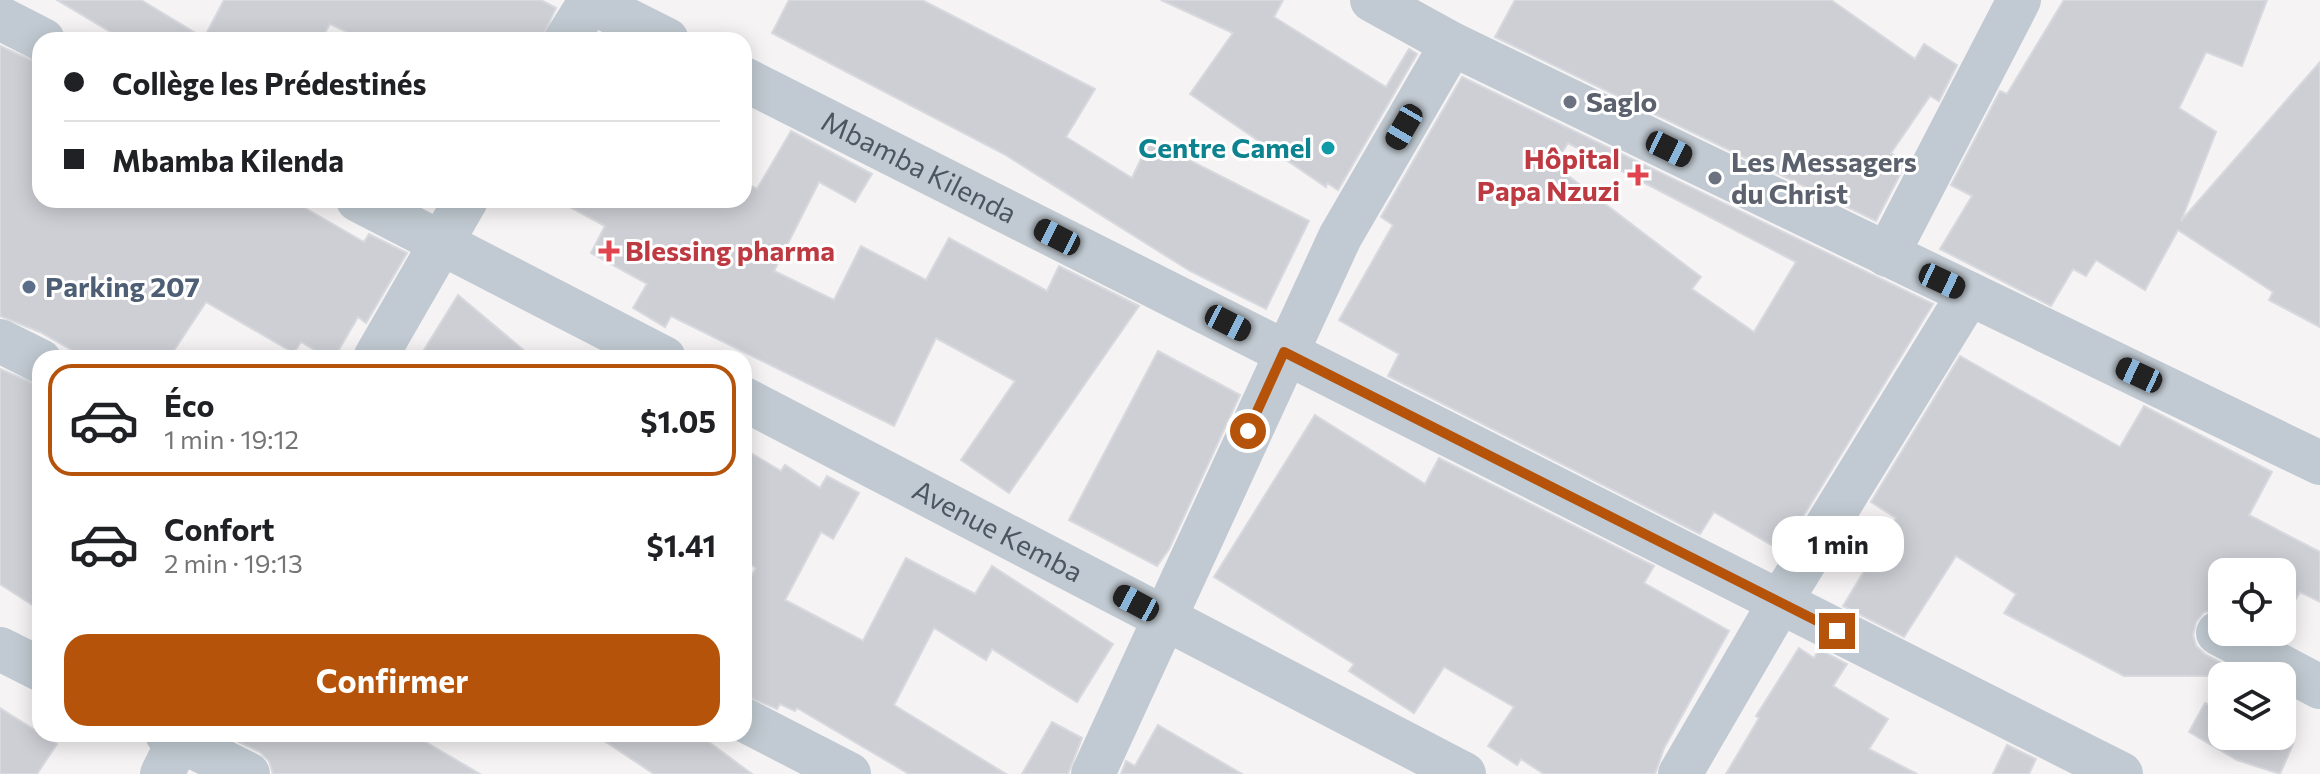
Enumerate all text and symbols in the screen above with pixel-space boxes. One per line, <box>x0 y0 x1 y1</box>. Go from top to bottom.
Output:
text: Collège les Prédestinés <box>112 64 427 101</box>
place label: Saglo <box>1586 84 1657 118</box>
marker: Saglo <box>1561 93 1579 111</box>
car <box>1382 100 1426 154</box>
street label: Mbamba Kilenda <box>816 103 1023 230</box>
car <box>1642 128 1696 170</box>
place label: Centre Camel <box>1138 130 1312 164</box>
marker: Centre Camel <box>1319 139 1337 157</box>
text: Mbamba Kilenda <box>112 141 344 178</box>
place label: Hôpital Papa Nzuzi <box>1477 141 1620 207</box>
place label: Les Messagers du Christ <box>1731 144 1917 210</box>
marker: Hôpital Papa Nzuzi <box>1627 164 1649 186</box>
marker: Les Messagers du Christ <box>1706 169 1724 187</box>
car <box>1030 215 1084 259</box>
place label: Blessing pharma <box>625 233 835 267</box>
marker: Blessing pharma <box>600 242 618 260</box>
car <box>1915 260 1969 302</box>
place label: Parking 207 <box>45 269 200 303</box>
marker: Parking 207 <box>20 278 38 296</box>
car <box>1201 301 1255 345</box>
car <box>2112 354 2166 396</box>
icon: car <box>68 384 140 456</box>
text: Éco <box>164 386 214 423</box>
text: $1.05 <box>640 402 716 439</box>
route start <box>1230 413 1266 449</box>
text: 1 min · 19:12 <box>164 423 299 454</box>
street label: Avenue Kemba <box>907 472 1089 588</box>
icon: car <box>68 508 140 580</box>
text: Confort <box>164 510 275 547</box>
callout: 1 min <box>1771 515 1903 571</box>
text: $1.41 <box>646 526 716 563</box>
text: 1 min <box>1807 528 1869 559</box>
text: 2 min · 19:13 <box>164 547 303 578</box>
map controls <box>2208 558 2296 750</box>
button: locate <box>2208 558 2296 646</box>
car <box>1109 581 1163 625</box>
route end <box>1819 613 1855 649</box>
button: Confirmer <box>64 634 720 726</box>
button: layers <box>2208 662 2296 750</box>

